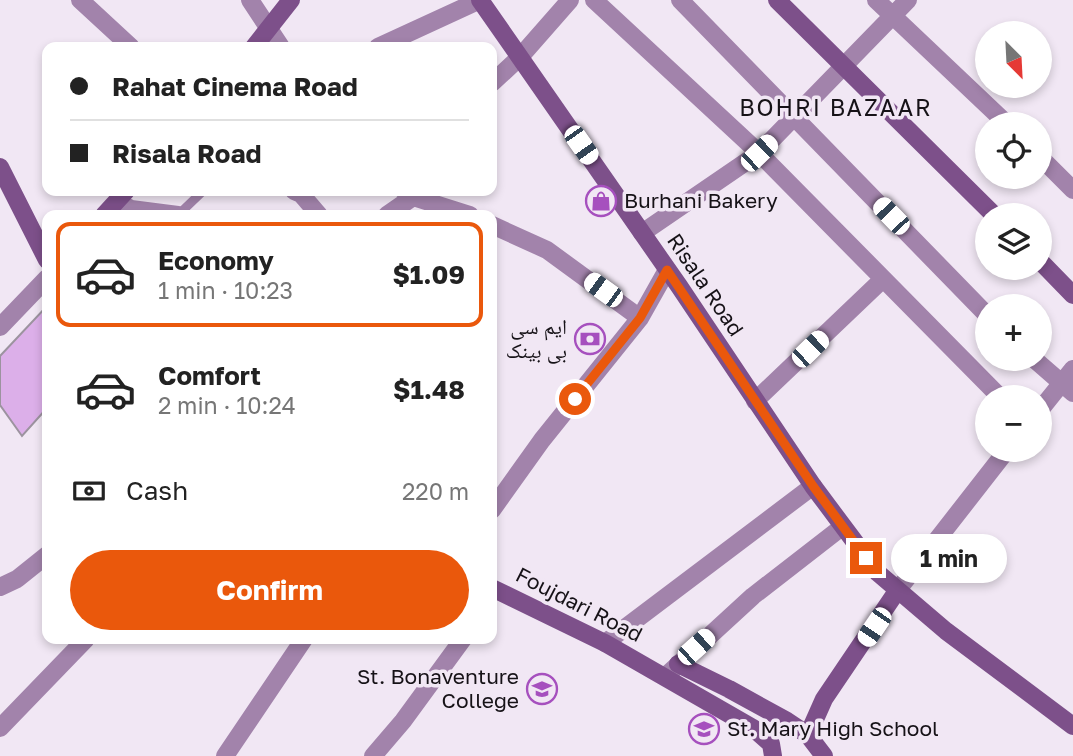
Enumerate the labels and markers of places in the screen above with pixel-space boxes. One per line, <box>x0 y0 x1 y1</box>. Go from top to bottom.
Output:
shop icon: Burhani Bakery <box>584 184 618 218</box>
place label: Burhani Bakery <box>624 187 778 213</box>
place label: ایم سی بی بینک <box>506 313 567 364</box>
bank icon: ایم سی بی بینک <box>573 322 607 356</box>
place label: St. Bonaventure College <box>357 663 519 713</box>
school or university icon: St. Bonaventure College <box>525 672 559 706</box>
school or university icon: St. Mary High School <box>687 712 721 746</box>
place label: St. Mary High School <box>727 715 939 741</box>

